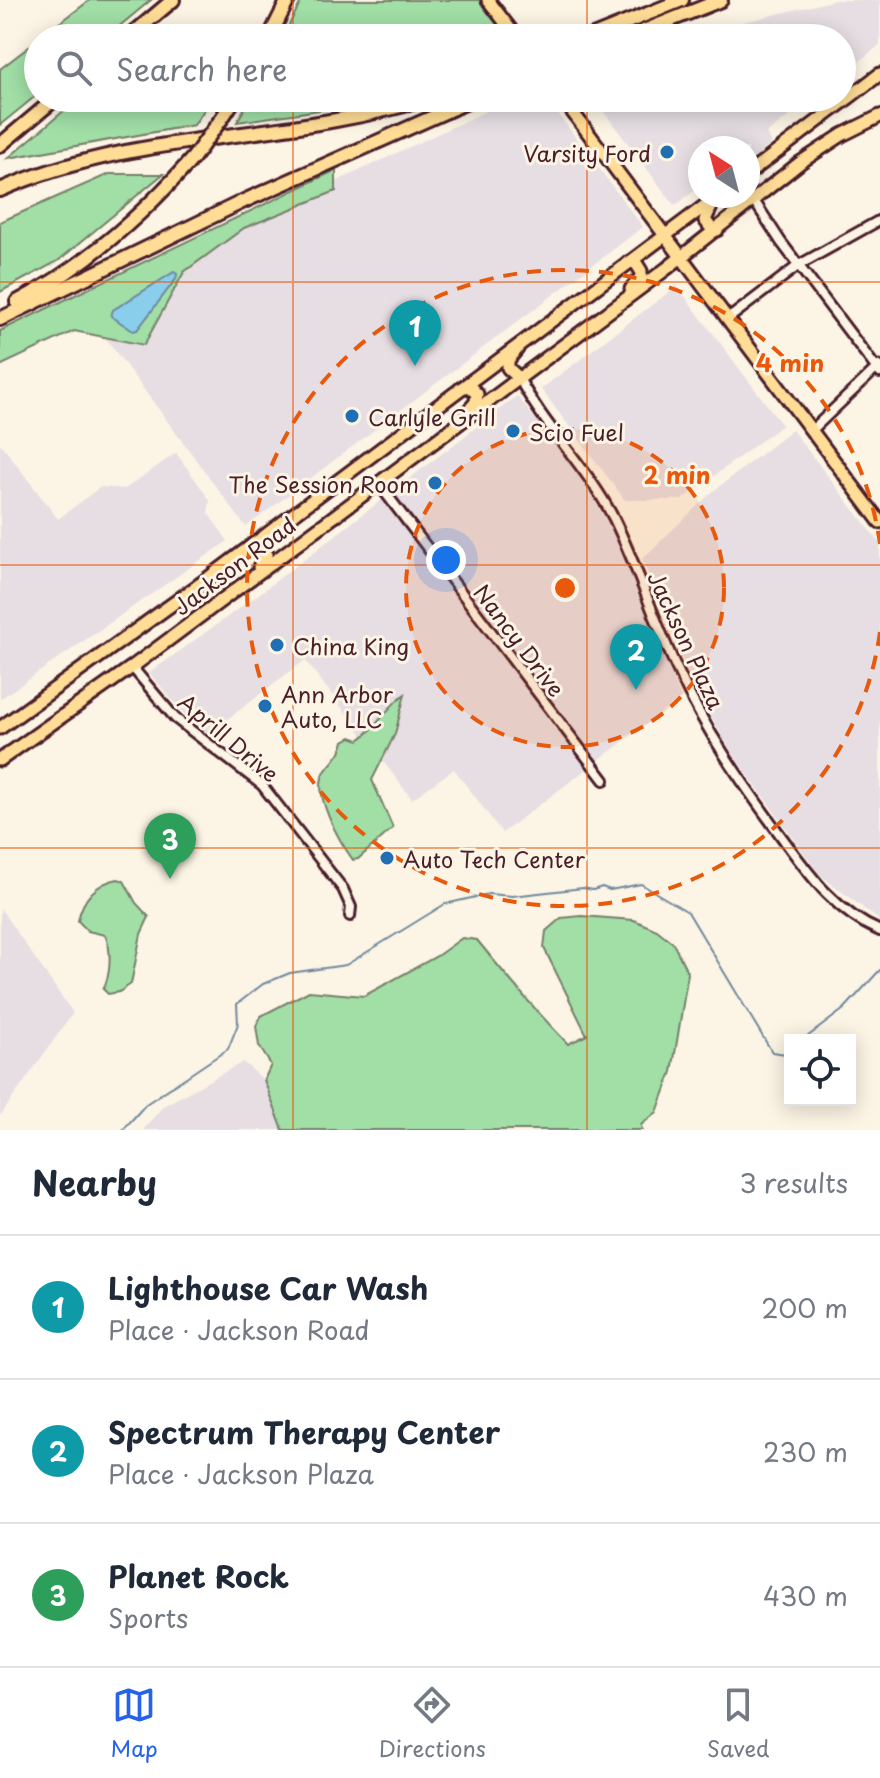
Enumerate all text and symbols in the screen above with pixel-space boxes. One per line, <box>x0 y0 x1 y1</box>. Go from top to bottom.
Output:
search box <box>24 24 856 112</box>
icon: search <box>52 46 96 90</box>
text: Search here <box>116 46 288 91</box>
place label: Varsity Ford <box>524 136 651 169</box>
north arrow <box>688 136 760 208</box>
marker: Varsity Ford <box>658 143 676 161</box>
pin: 1 <box>389 300 441 366</box>
text: 4 min <box>756 344 824 380</box>
place label: Carlyle Grill <box>368 400 496 433</box>
marker: Carlyle Grill <box>343 407 361 425</box>
place label: Scio Fuel <box>529 415 624 448</box>
marker: Scio Fuel <box>504 422 522 440</box>
text: 2 min <box>643 456 711 492</box>
place label: The Session Room <box>228 467 419 500</box>
marker: The Session Room <box>426 474 444 492</box>
street label: Jackson Road <box>166 508 302 622</box>
your location <box>426 540 466 580</box>
street label: Jackson Plaza <box>641 565 734 715</box>
centre of rings <box>551 574 579 602</box>
street label: Nancy Drive <box>467 577 573 703</box>
pin: 2 <box>610 624 662 690</box>
place label: China King <box>293 629 409 662</box>
marker: China King <box>268 636 286 654</box>
place label: Ann Arbor Auto, LLC <box>281 677 394 735</box>
street label: Aprill Drive <box>171 685 287 789</box>
marker: Ann Arbor Auto, LLC <box>256 697 274 715</box>
pin: 3 <box>144 813 196 879</box>
place label: Auto Tech Center <box>403 842 586 875</box>
marker: Auto Tech Center <box>378 849 396 867</box>
map controls <box>784 1034 856 1106</box>
button: locate <box>784 1034 856 1106</box>
text: Nearby <box>32 1156 157 1208</box>
text: 3 results <box>740 1163 848 1202</box>
text: Lighthouse Car Wash <box>108 1265 428 1310</box>
text: 1 <box>52 1288 64 1327</box>
text: 200 m <box>761 1288 848 1327</box>
text: Place · Jackson Road <box>108 1310 370 1349</box>
text: Spectrum Therapy Center <box>108 1409 500 1454</box>
text: 2 <box>49 1432 67 1471</box>
text: 230 m <box>763 1432 848 1471</box>
text: Place · Jackson Plaza <box>108 1454 374 1493</box>
text: Planet Rock <box>108 1553 289 1598</box>
text: 3 <box>49 1576 67 1615</box>
text: 430 m <box>763 1576 848 1615</box>
text: Sports <box>108 1598 188 1637</box>
tab: Map <box>111 1683 158 1764</box>
tab: Directions <box>379 1683 486 1764</box>
tab: Saved <box>707 1683 769 1764</box>

